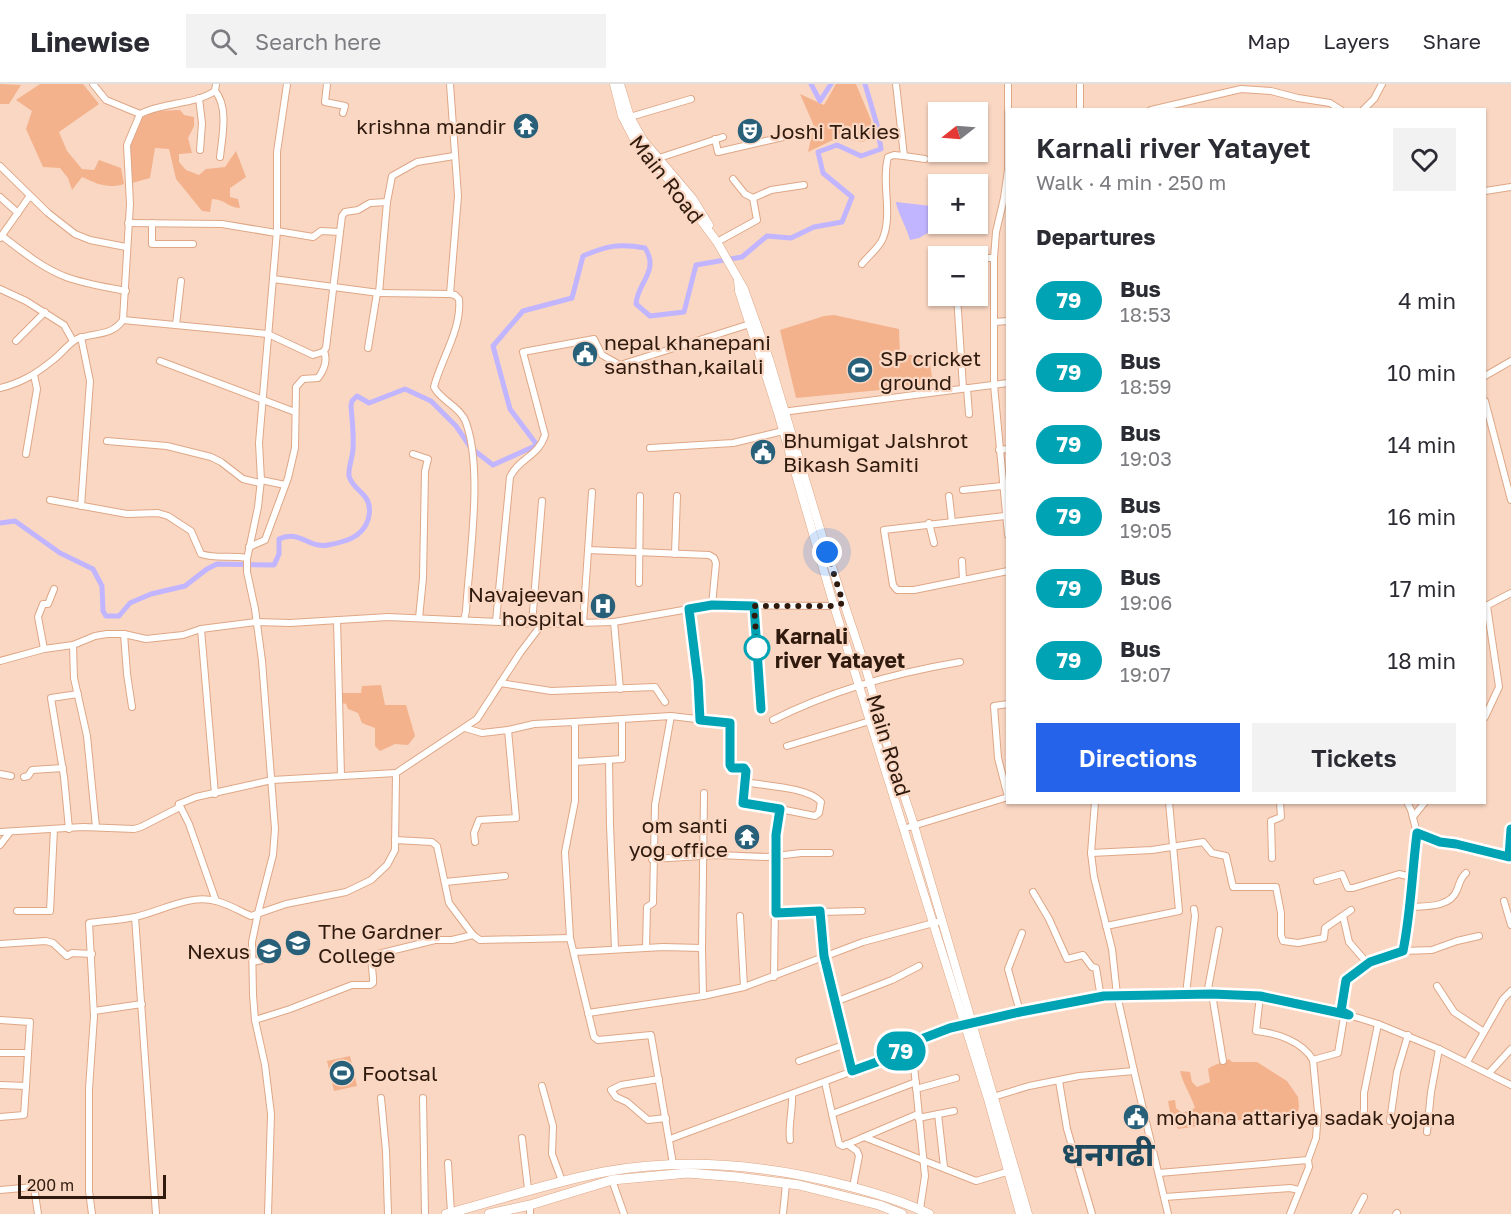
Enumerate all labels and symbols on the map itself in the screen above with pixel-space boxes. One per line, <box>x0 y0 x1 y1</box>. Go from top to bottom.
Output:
north arrow <box>928 102 988 162</box>
temple icon: krishna mandir <box>511 111 541 141</box>
place label: krishna mandir <box>356 113 506 139</box>
theatre icon: Joshi Talkies <box>735 116 765 146</box>
place label: Joshi Talkies <box>770 118 900 144</box>
street label: Main Road <box>624 130 710 228</box>
place label: nepal khanepani sansthan,kailali <box>604 329 771 379</box>
public building icon: nepal khanepani sansthan,kailali <box>570 339 600 369</box>
place label: SP cricket ground <box>880 345 981 395</box>
sports icon: SP cricket ground <box>845 355 875 385</box>
place label: Bhumigat Jalshrot Bikash Samiti <box>783 427 968 477</box>
public building icon: Bhumigat Jalshrot Bikash Samiti <box>748 437 778 467</box>
your location <box>812 537 842 567</box>
place label: Navajeevan hospital <box>468 581 584 631</box>
hospital icon: Navajeevan hospital <box>588 591 618 621</box>
place label: Karnali river Yatayet <box>775 623 905 673</box>
marker: Karnali river Yatayet <box>744 635 770 661</box>
street label: Main Road <box>861 691 917 799</box>
place label: om santi yog office <box>629 812 728 862</box>
temple icon: om santi yog office <box>732 822 762 852</box>
place label: The Gardner College <box>318 918 442 968</box>
school or university icon: The Gardner College <box>283 928 313 958</box>
school or university icon: Nexus <box>254 936 284 966</box>
place label: Nexus <box>187 938 250 964</box>
line badge: 79 <box>874 1032 928 1070</box>
sports icon: Footsal <box>327 1058 357 1088</box>
place label: Footsal <box>362 1060 438 1086</box>
public building icon: mohana attariya sadak yojana <box>1121 1102 1151 1132</box>
place label: mohana attariya sadak yojana <box>1156 1104 1455 1130</box>
district label: धनगढी <box>1062 1134 1156 1173</box>
scale bar <box>18 1172 166 1200</box>

